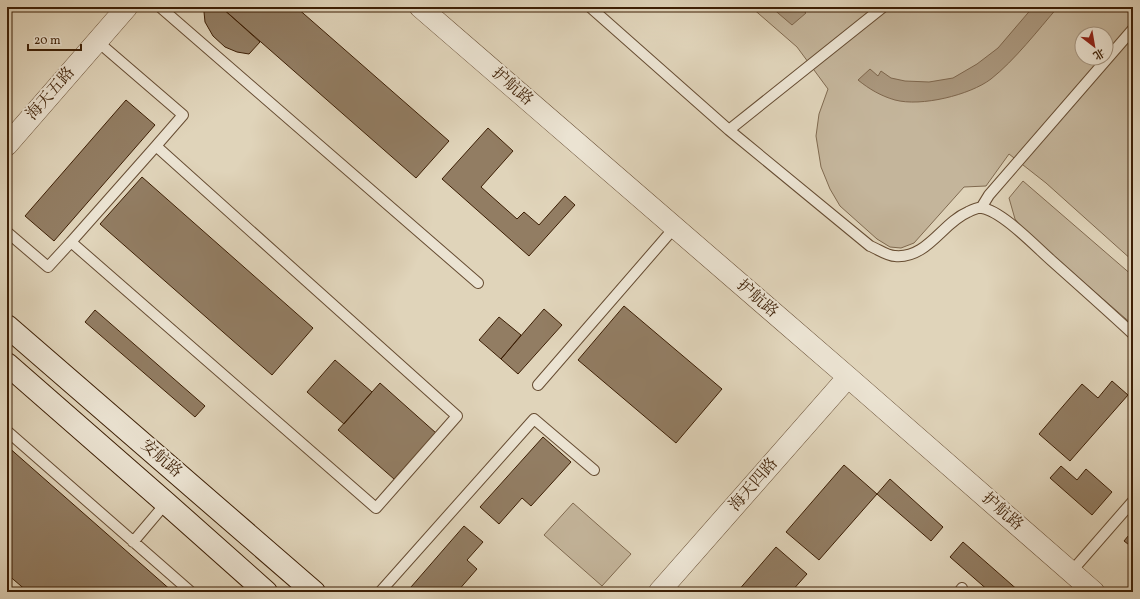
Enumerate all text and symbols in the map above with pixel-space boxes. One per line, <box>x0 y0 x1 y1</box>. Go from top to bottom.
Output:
scale bar <box>28 26 81 52</box>
north arrow <box>1074 26 1114 66</box>
text: 20 m <box>34 33 61 49</box>
text: 北 <box>1090 44 1107 63</box>
street label: 海天五路 <box>22 63 80 125</box>
street label: 护航路 <box>487 63 537 111</box>
street label: 护航路 <box>732 275 782 323</box>
street label: 安航路 <box>136 435 186 483</box>
street label: 海天四路 <box>725 454 783 516</box>
street label: 护航路 <box>977 488 1027 536</box>

